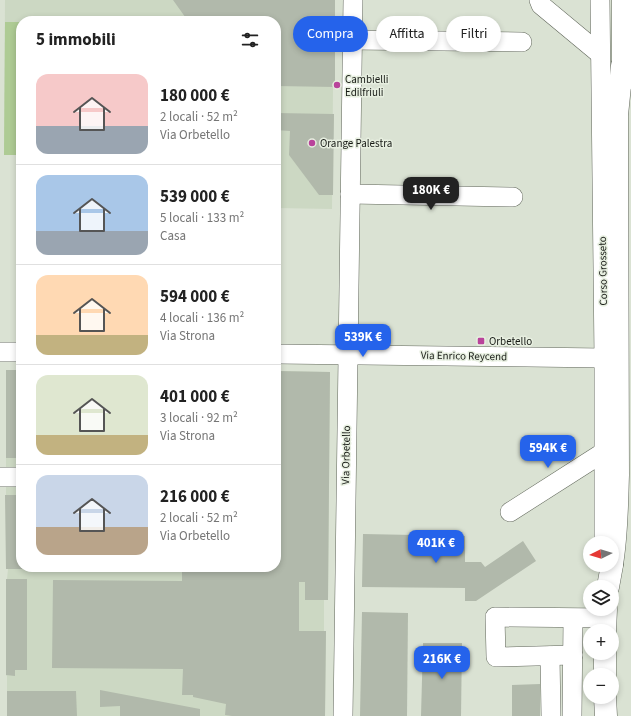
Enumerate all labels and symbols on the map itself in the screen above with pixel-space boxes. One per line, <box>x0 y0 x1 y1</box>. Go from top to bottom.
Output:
place label: Cambielli Edilfriuli <box>345 72 389 100</box>
marker: Cambielli Edilfriuli <box>332 80 342 90</box>
place label: Orange Palestra <box>320 136 392 151</box>
marker: Orange Palestra <box>307 138 317 148</box>
pin: 180K € <box>398 177 464 211</box>
street label: Corso Grosseto <box>595 236 611 306</box>
pin: 539K € <box>330 324 396 358</box>
place label: Orbetello <box>489 334 532 349</box>
marker: Orbetello <box>476 336 486 346</box>
street label: Via Enrico Reycend <box>421 348 507 364</box>
street label: Via Orbetello <box>338 425 354 485</box>
pin: 594K € <box>515 435 581 469</box>
pin: 401K € <box>403 530 469 564</box>
north arrow <box>583 536 619 572</box>
pin: 216K € <box>409 646 475 680</box>

